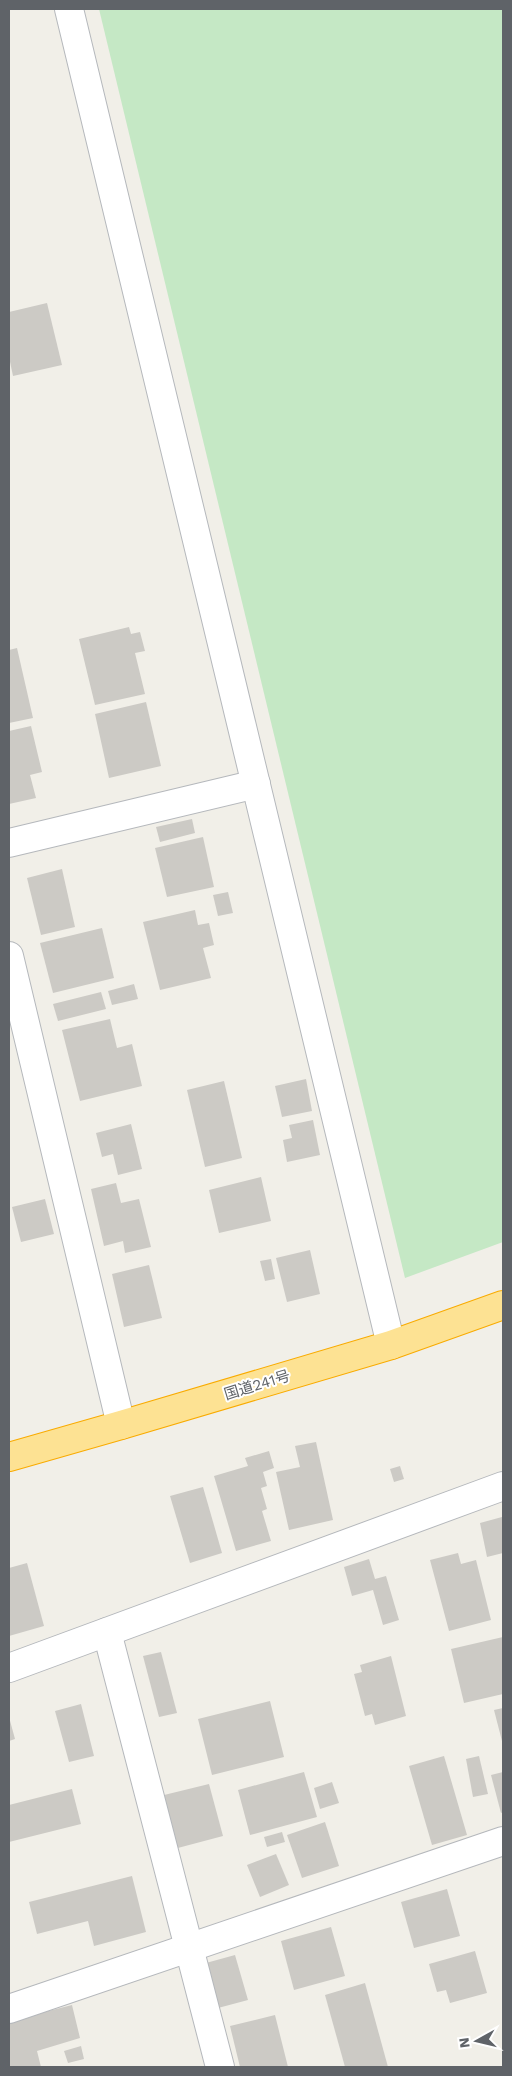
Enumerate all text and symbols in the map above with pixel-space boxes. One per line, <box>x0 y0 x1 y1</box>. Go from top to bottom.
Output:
street label: 国道241号 <box>222 1366 292 1404</box>
north arrow <box>452 2016 502 2066</box>
text: N <box>455 2037 473 2049</box>

